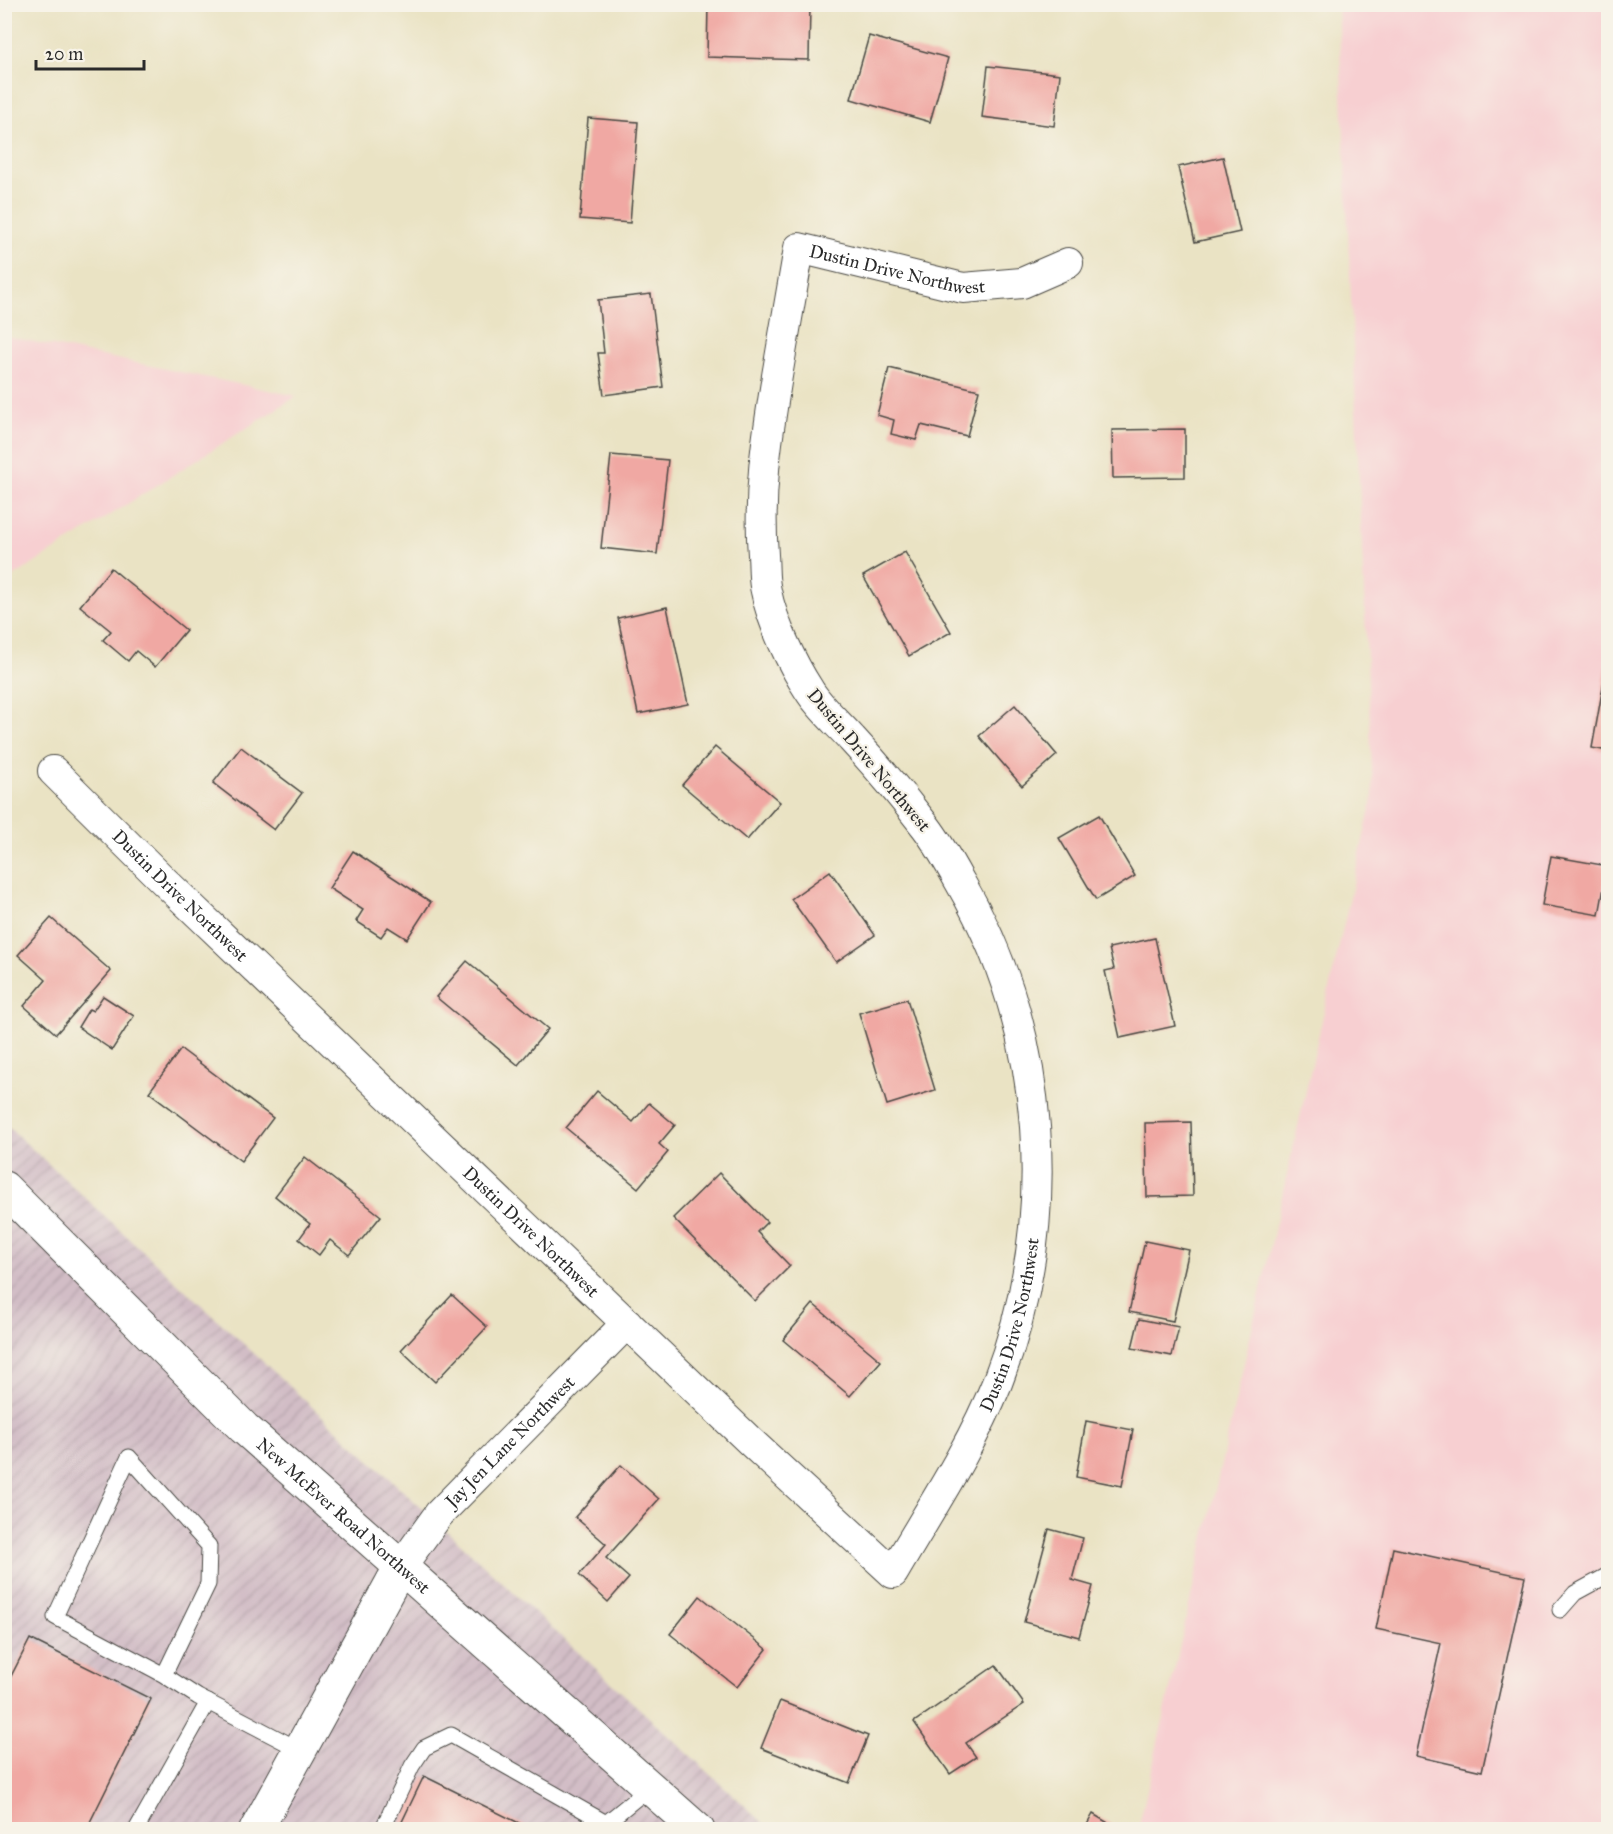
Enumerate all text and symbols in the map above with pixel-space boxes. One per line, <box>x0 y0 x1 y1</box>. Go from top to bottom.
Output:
scale bar <box>36 33 144 71</box>
text: 20 m <box>45 43 83 65</box>
street label: Dustin Drive Northwest <box>807 240 987 299</box>
street label: Dustin Drive Northwest <box>803 684 936 836</box>
street label: Dustin Drive Northwest <box>108 825 253 967</box>
street label: Dustin Drive Northwest <box>458 1162 604 1302</box>
street label: Dustin Drive Northwest <box>975 1236 1044 1415</box>
street label: Jay Jen Lane Northwest <box>439 1371 580 1514</box>
street label: New McEver Road Northwest <box>252 1433 435 1599</box>

